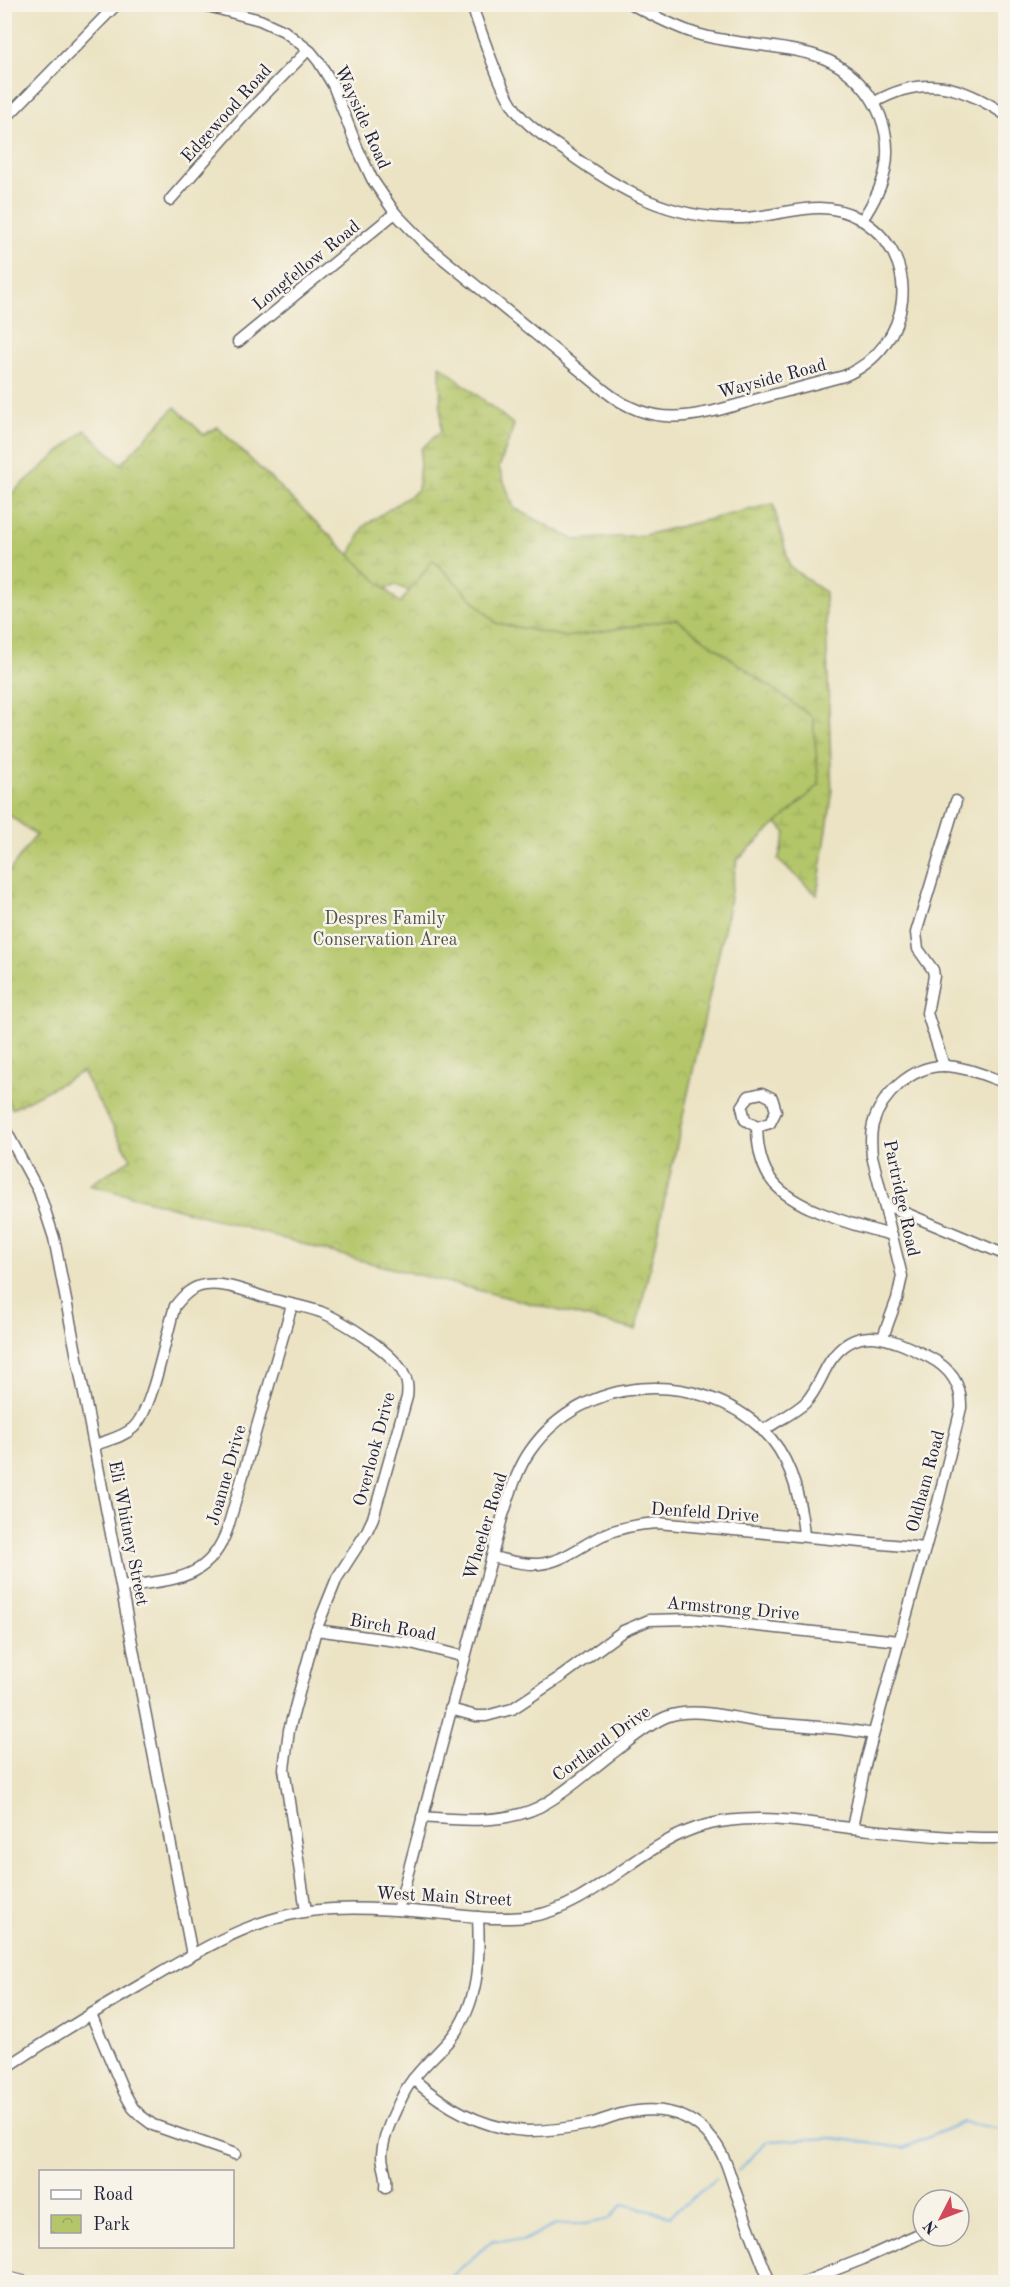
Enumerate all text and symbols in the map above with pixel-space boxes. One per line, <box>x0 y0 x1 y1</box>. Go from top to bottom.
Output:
street label: Edgewood Road <box>178 61 275 166</box>
street label: Wayside Road <box>331 63 393 172</box>
street label: Longfellow Road <box>250 217 364 314</box>
street label: Wayside Road <box>716 356 828 402</box>
park label: Despres Family Conservation Area <box>312 910 458 949</box>
street label: Partridge Road <box>880 1138 922 1258</box>
street label: Overlook Drive <box>351 1390 399 1508</box>
street label: Joanne Drive <box>204 1423 250 1528</box>
street label: Oldham Road <box>904 1428 948 1534</box>
street label: Eli Whitney Street <box>105 1459 151 1607</box>
street label: Wheeler Road <box>461 1470 511 1582</box>
street label: Denfeld Drive <box>650 1500 760 1526</box>
street label: Armstrong Drive <box>666 1594 800 1624</box>
street label: Birch Road <box>348 1612 437 1644</box>
street label: Cortland Drive <box>549 1702 654 1785</box>
street label: West Main Street <box>375 1884 512 1910</box>
legend <box>39 2170 234 2248</box>
text: Road <box>93 2186 133 2204</box>
north arrow <box>911 2188 971 2248</box>
text: Park <box>93 2216 130 2234</box>
text: N <box>921 2216 941 2237</box>

